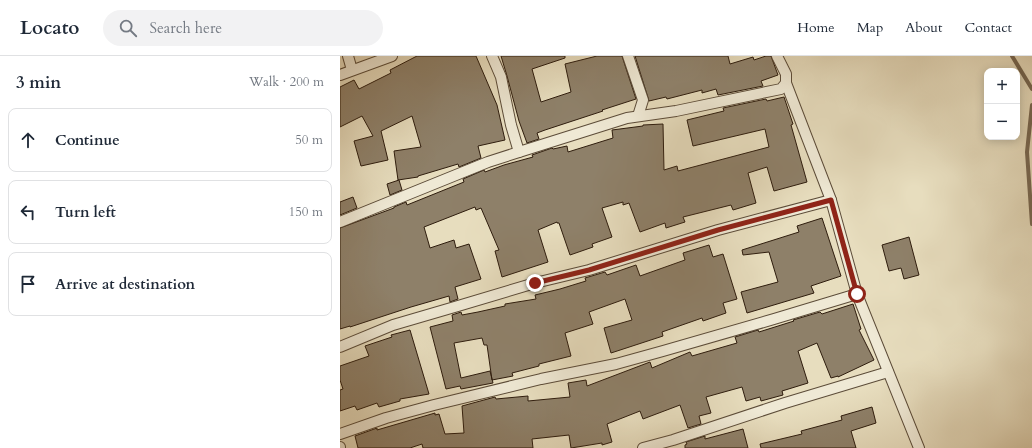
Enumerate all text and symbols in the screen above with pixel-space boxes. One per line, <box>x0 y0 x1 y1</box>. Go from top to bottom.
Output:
search box <box>103 10 383 46</box>
text: Locato <box>20 15 79 41</box>
icon: search <box>117 17 139 39</box>
text: Search here <box>149 18 222 38</box>
text: Home <box>797 18 835 37</box>
text: Map <box>857 18 883 37</box>
text: About <box>905 18 942 37</box>
text: Contact <box>964 18 1012 37</box>
map controls <box>984 68 1020 140</box>
button: + <box>984 68 1020 104</box>
text: 3 min <box>16 71 61 94</box>
text: Walk · 200 m <box>249 73 324 91</box>
button: − <box>984 104 1020 140</box>
icon: ahead <box>17 129 39 151</box>
text: Continue <box>55 130 120 150</box>
text: 50 m <box>295 131 323 149</box>
icon: left <box>17 201 39 223</box>
text: Turn left <box>55 202 116 222</box>
text: 150 m <box>289 203 323 221</box>
icon: arrive <box>17 273 39 295</box>
text: Arrive at destination <box>55 274 195 294</box>
route end <box>526 274 544 292</box>
route start <box>848 285 866 303</box>

